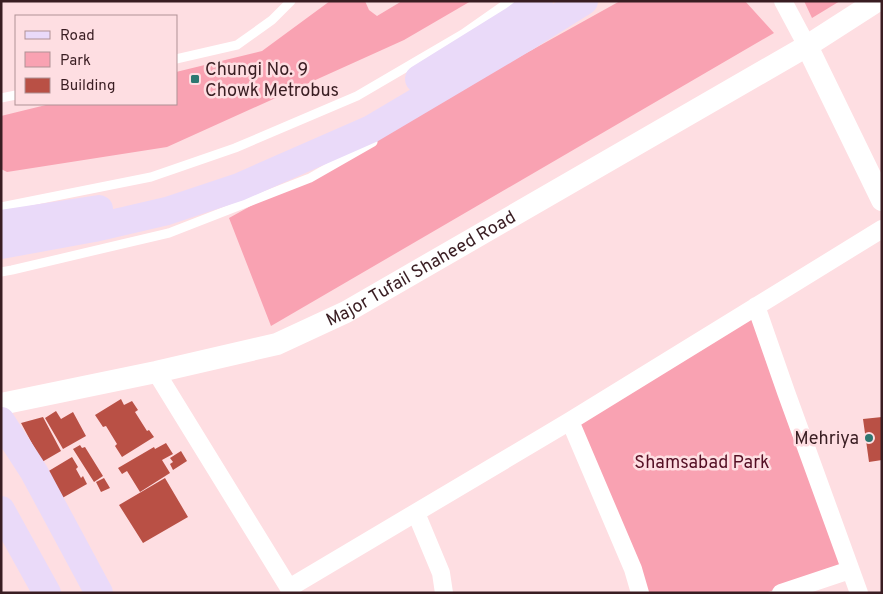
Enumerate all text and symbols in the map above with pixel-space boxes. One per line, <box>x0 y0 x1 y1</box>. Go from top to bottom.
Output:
legend <box>15 15 178 105</box>
text: Road <box>60 27 95 46</box>
text: Park <box>60 52 91 71</box>
place label: Chungi No. 9 Chowk Metrobus <box>205 59 339 103</box>
marker: Chungi No. 9 Chowk Metrobus <box>189 73 201 85</box>
text: Building <box>60 77 115 96</box>
street label: Major Tufail Shaheed Road <box>323 206 520 333</box>
place label: Mehriya <box>794 428 859 451</box>
marker: Mehriya <box>863 432 875 444</box>
park label: Shamsabad Park <box>634 452 770 475</box>

